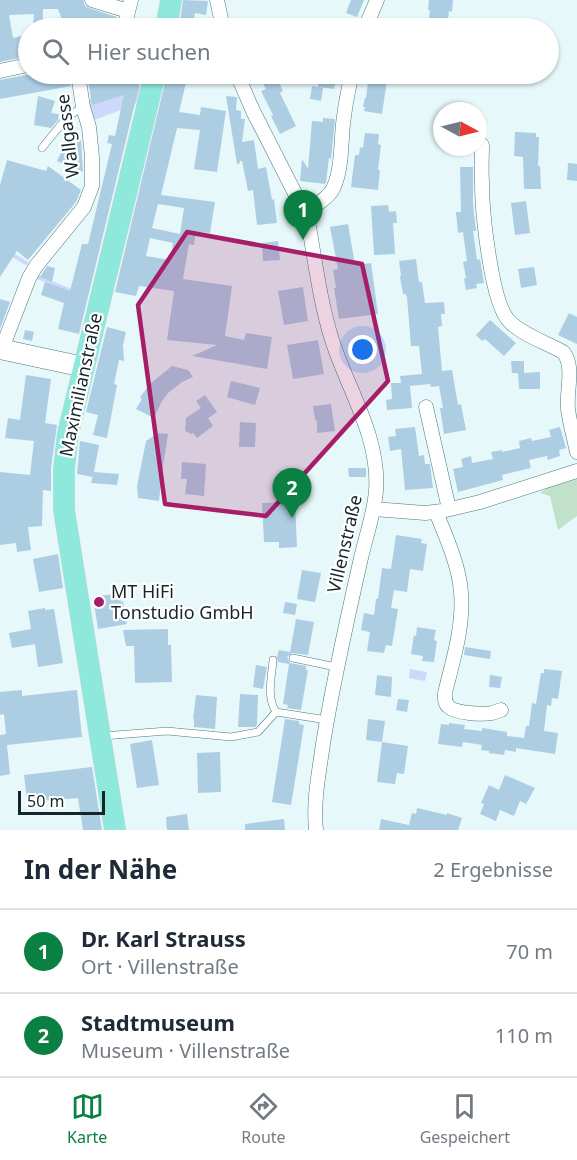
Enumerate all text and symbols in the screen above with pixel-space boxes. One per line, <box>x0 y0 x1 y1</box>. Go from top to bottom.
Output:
search box <box>18 18 559 84</box>
icon: search <box>39 35 72 68</box>
text: Hier suchen <box>87 36 211 66</box>
street label: Wallgasse <box>50 93 84 179</box>
north arrow <box>433 102 487 156</box>
pin: 1 <box>284 190 322 240</box>
street label: Maximilianstraße <box>53 311 107 459</box>
your location <box>348 335 377 364</box>
pin: 2 <box>272 468 312 518</box>
street label: Villenstraße <box>321 492 367 595</box>
place label: MT HiFi Tonstudio GmbH <box>111 579 254 624</box>
marker: MT HiFi Tonstudio GmbH <box>92 595 106 609</box>
scale bar <box>18 788 105 816</box>
text: 50 m <box>27 790 64 812</box>
text: In der Nähe <box>24 851 177 887</box>
text: 2 Ergebnisse <box>433 856 553 883</box>
text: Dr. Karl Strauss <box>81 923 246 953</box>
text: 1 <box>38 938 49 965</box>
text: 70 m <box>506 938 553 965</box>
text: Ort · Villenstraße <box>81 953 239 980</box>
text: Stadtmuseum <box>81 1007 235 1037</box>
text: 2 <box>38 1022 49 1049</box>
text: 110 m <box>495 1022 553 1049</box>
text: Museum · Villenstraße <box>81 1037 290 1064</box>
tab: Karte <box>67 1090 107 1148</box>
tab: Route <box>241 1090 286 1148</box>
tab: Gespeichert <box>420 1090 510 1148</box>

